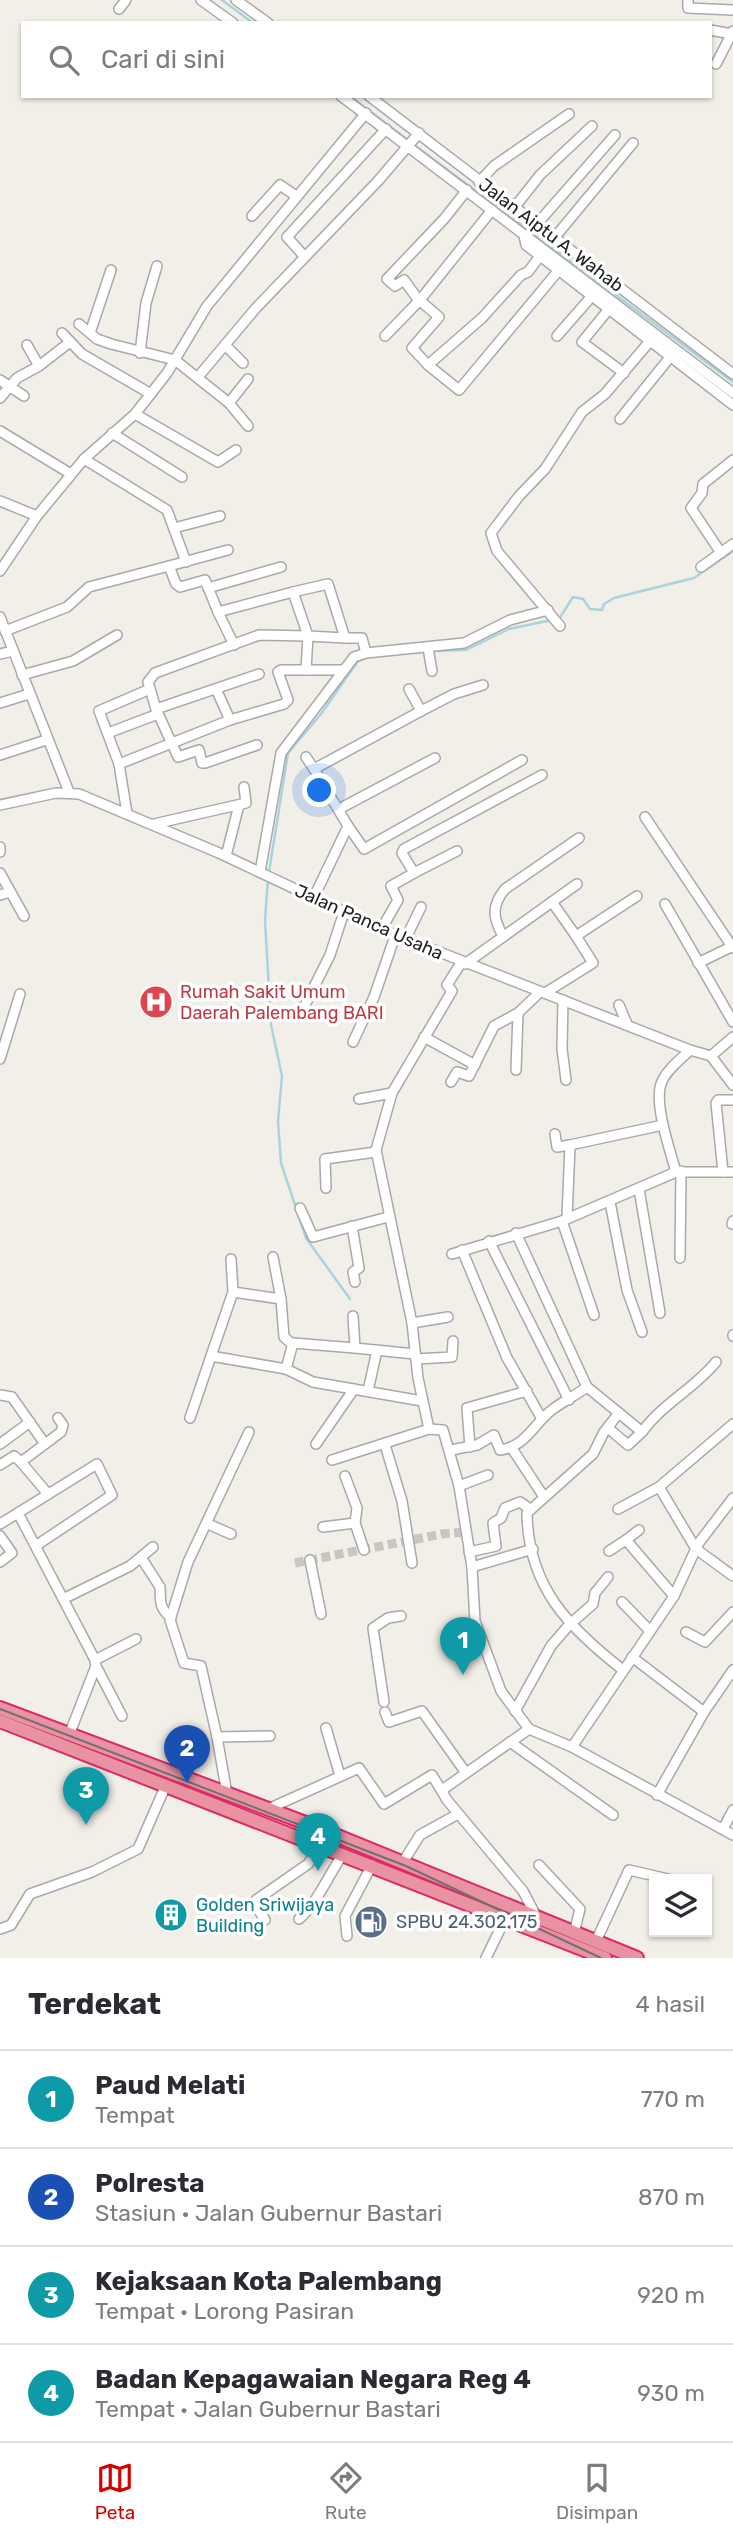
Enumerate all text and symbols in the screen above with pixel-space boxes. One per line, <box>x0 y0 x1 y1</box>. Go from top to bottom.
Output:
search box <box>21 21 712 98</box>
icon: search <box>45 41 83 79</box>
text: Cari di sini <box>101 44 225 75</box>
street label: Jalan Aiptu A. Wahab <box>474 173 628 297</box>
your location <box>302 773 336 807</box>
street label: Jalan Panca Usaha <box>291 879 447 965</box>
place label: Rumah Sakit Umum Daerah Palembang BARI <box>180 981 384 1024</box>
hospital icon: Rumah Sakit Umum Daerah Palembang BARI <box>137 983 175 1021</box>
pin: 1 <box>440 1617 486 1675</box>
pin: 2 <box>164 1725 210 1783</box>
pin: 3 <box>63 1767 109 1825</box>
pin: 4 <box>295 1813 341 1871</box>
map controls <box>649 1874 712 1937</box>
button: layers <box>649 1874 712 1937</box>
place label: Golden Sriwijaya Building <box>196 1894 334 1937</box>
building icon: Golden Sriwijaya Building <box>152 1896 190 1934</box>
fuel station icon: SPBU 24.302.175 <box>352 1903 390 1941</box>
place label: SPBU 24.302.175 <box>396 1911 537 1933</box>
text: Terdekat <box>28 1986 161 2022</box>
text: 4 hasil <box>635 1990 705 2018</box>
text: Paud Melati <box>95 2070 245 2101</box>
text: 1 <box>45 2085 57 2113</box>
text: 770 m <box>641 2085 705 2113</box>
text: Tempat <box>95 2101 175 2129</box>
text: Polresta <box>95 2168 205 2199</box>
text: 2 <box>44 2183 58 2211</box>
text: 870 m <box>638 2183 705 2211</box>
text: Stasiun · Jalan Gubernur Bastari <box>95 2199 442 2227</box>
text: Kejaksaan Kota Palembang <box>95 2266 442 2297</box>
text: 3 <box>43 2281 59 2309</box>
text: 920 m <box>637 2281 705 2309</box>
text: Tempat · Lorong Pasiran <box>95 2297 354 2325</box>
text: Badan Kepagawaian Negara Reg 4 <box>95 2364 531 2395</box>
text: 4 <box>43 2379 59 2407</box>
text: 930 m <box>637 2379 705 2407</box>
text: Tempat · Jalan Gubernur Bastari <box>95 2395 441 2423</box>
tab: Peta <box>95 2459 135 2524</box>
tab: Rute <box>325 2459 367 2524</box>
tab: Disimpan <box>556 2459 638 2524</box>

